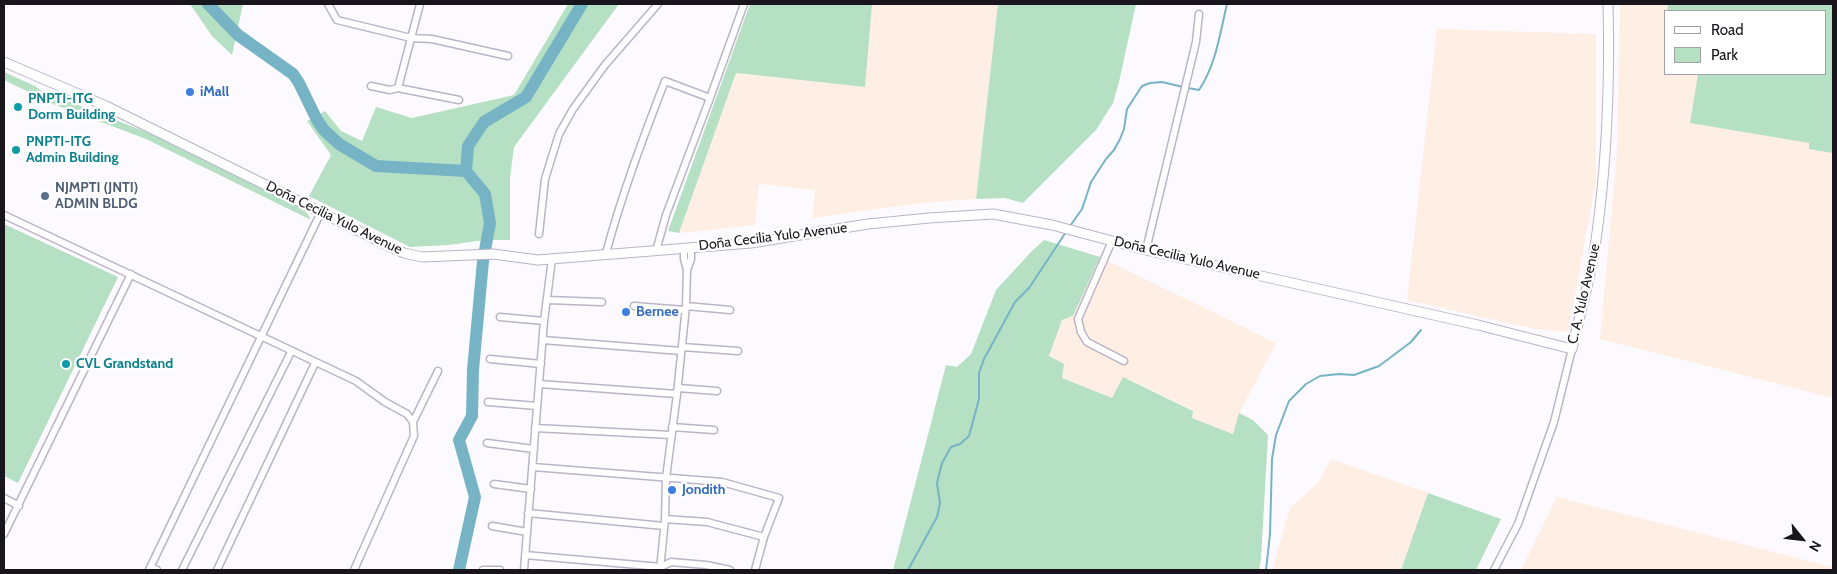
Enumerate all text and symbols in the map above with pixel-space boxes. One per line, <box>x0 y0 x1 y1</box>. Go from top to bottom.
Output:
legend <box>1664 10 1827 75</box>
text: Road <box>1711 21 1744 39</box>
text: Park <box>1711 46 1738 64</box>
place label: iMall <box>200 84 229 100</box>
marker: iMall <box>184 86 196 98</box>
place label: PNPTI-ITG Dorm Building <box>28 91 115 124</box>
marker: PNPTI-ITG Dorm Building <box>12 101 24 113</box>
place label: PNPTI-ITG Admin Building <box>26 134 118 166</box>
marker: PNPTI-ITG Admin Building <box>10 144 22 156</box>
street label: Doña Cecilia Yulo Avenue <box>263 178 405 258</box>
place label: NJMPTI (JNTI) ADMIN BLDG <box>55 180 138 212</box>
marker: NJMPTI (JNTI) ADMIN BLDG <box>39 190 51 202</box>
street label: Doña Cecilia Yulo Avenue <box>698 220 848 254</box>
street label: Doña Cecilia Yulo Avenue <box>1112 233 1262 283</box>
street label: C. A. Yulo Avenue <box>1564 242 1604 346</box>
place label: Bernee <box>636 304 679 320</box>
marker: Bernee <box>620 306 632 318</box>
place label: CVL Grandstand <box>76 356 173 372</box>
marker: CVL Grandstand <box>60 358 72 370</box>
place label: Jondith <box>682 482 725 498</box>
marker: Jondith <box>666 484 678 496</box>
north arrow <box>1777 514 1827 564</box>
text: N <box>1805 538 1825 555</box>

